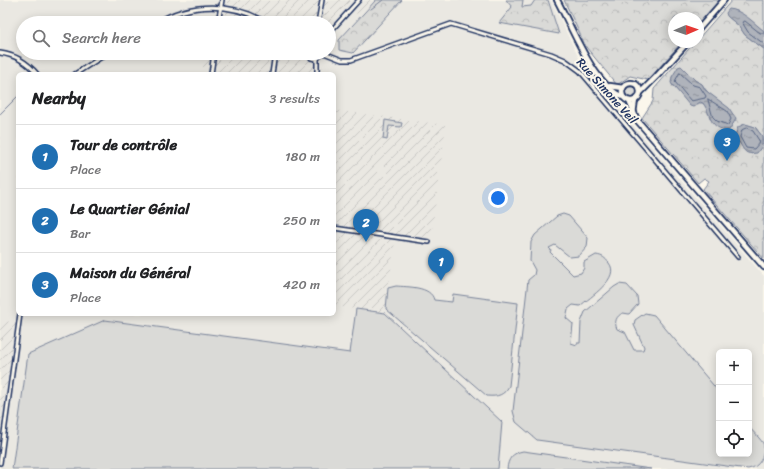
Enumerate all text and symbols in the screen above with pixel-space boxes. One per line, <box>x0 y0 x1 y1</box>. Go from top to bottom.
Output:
north arrow <box>668 12 704 48</box>
search box <box>16 16 336 60</box>
text: Search here <box>62 25 141 51</box>
icon: search <box>30 27 52 49</box>
street label: Rue Simone Veil <box>571 53 644 130</box>
text: Nearby <box>32 83 86 113</box>
text: 3 results <box>269 87 320 110</box>
pin: 3 <box>714 128 740 161</box>
text: Tour de contrôle <box>70 132 177 158</box>
text: 1 <box>42 145 48 168</box>
text: 180 m <box>285 145 320 168</box>
text: Place <box>70 158 101 181</box>
your location <box>488 188 508 208</box>
text: Le Quartier Génial <box>70 196 190 222</box>
text: 2 <box>41 209 49 232</box>
text: 250 m <box>283 209 320 232</box>
pin: 2 <box>353 209 379 242</box>
text: Bar <box>70 222 90 245</box>
pin: 1 <box>428 248 454 281</box>
text: Maison du Général <box>70 260 191 286</box>
text: 3 <box>41 273 49 296</box>
text: 420 m <box>283 273 320 296</box>
text: Place <box>70 286 101 309</box>
map controls <box>716 349 752 457</box>
button: + <box>716 349 752 385</box>
button: − <box>716 385 752 421</box>
button: locate <box>716 421 752 457</box>

